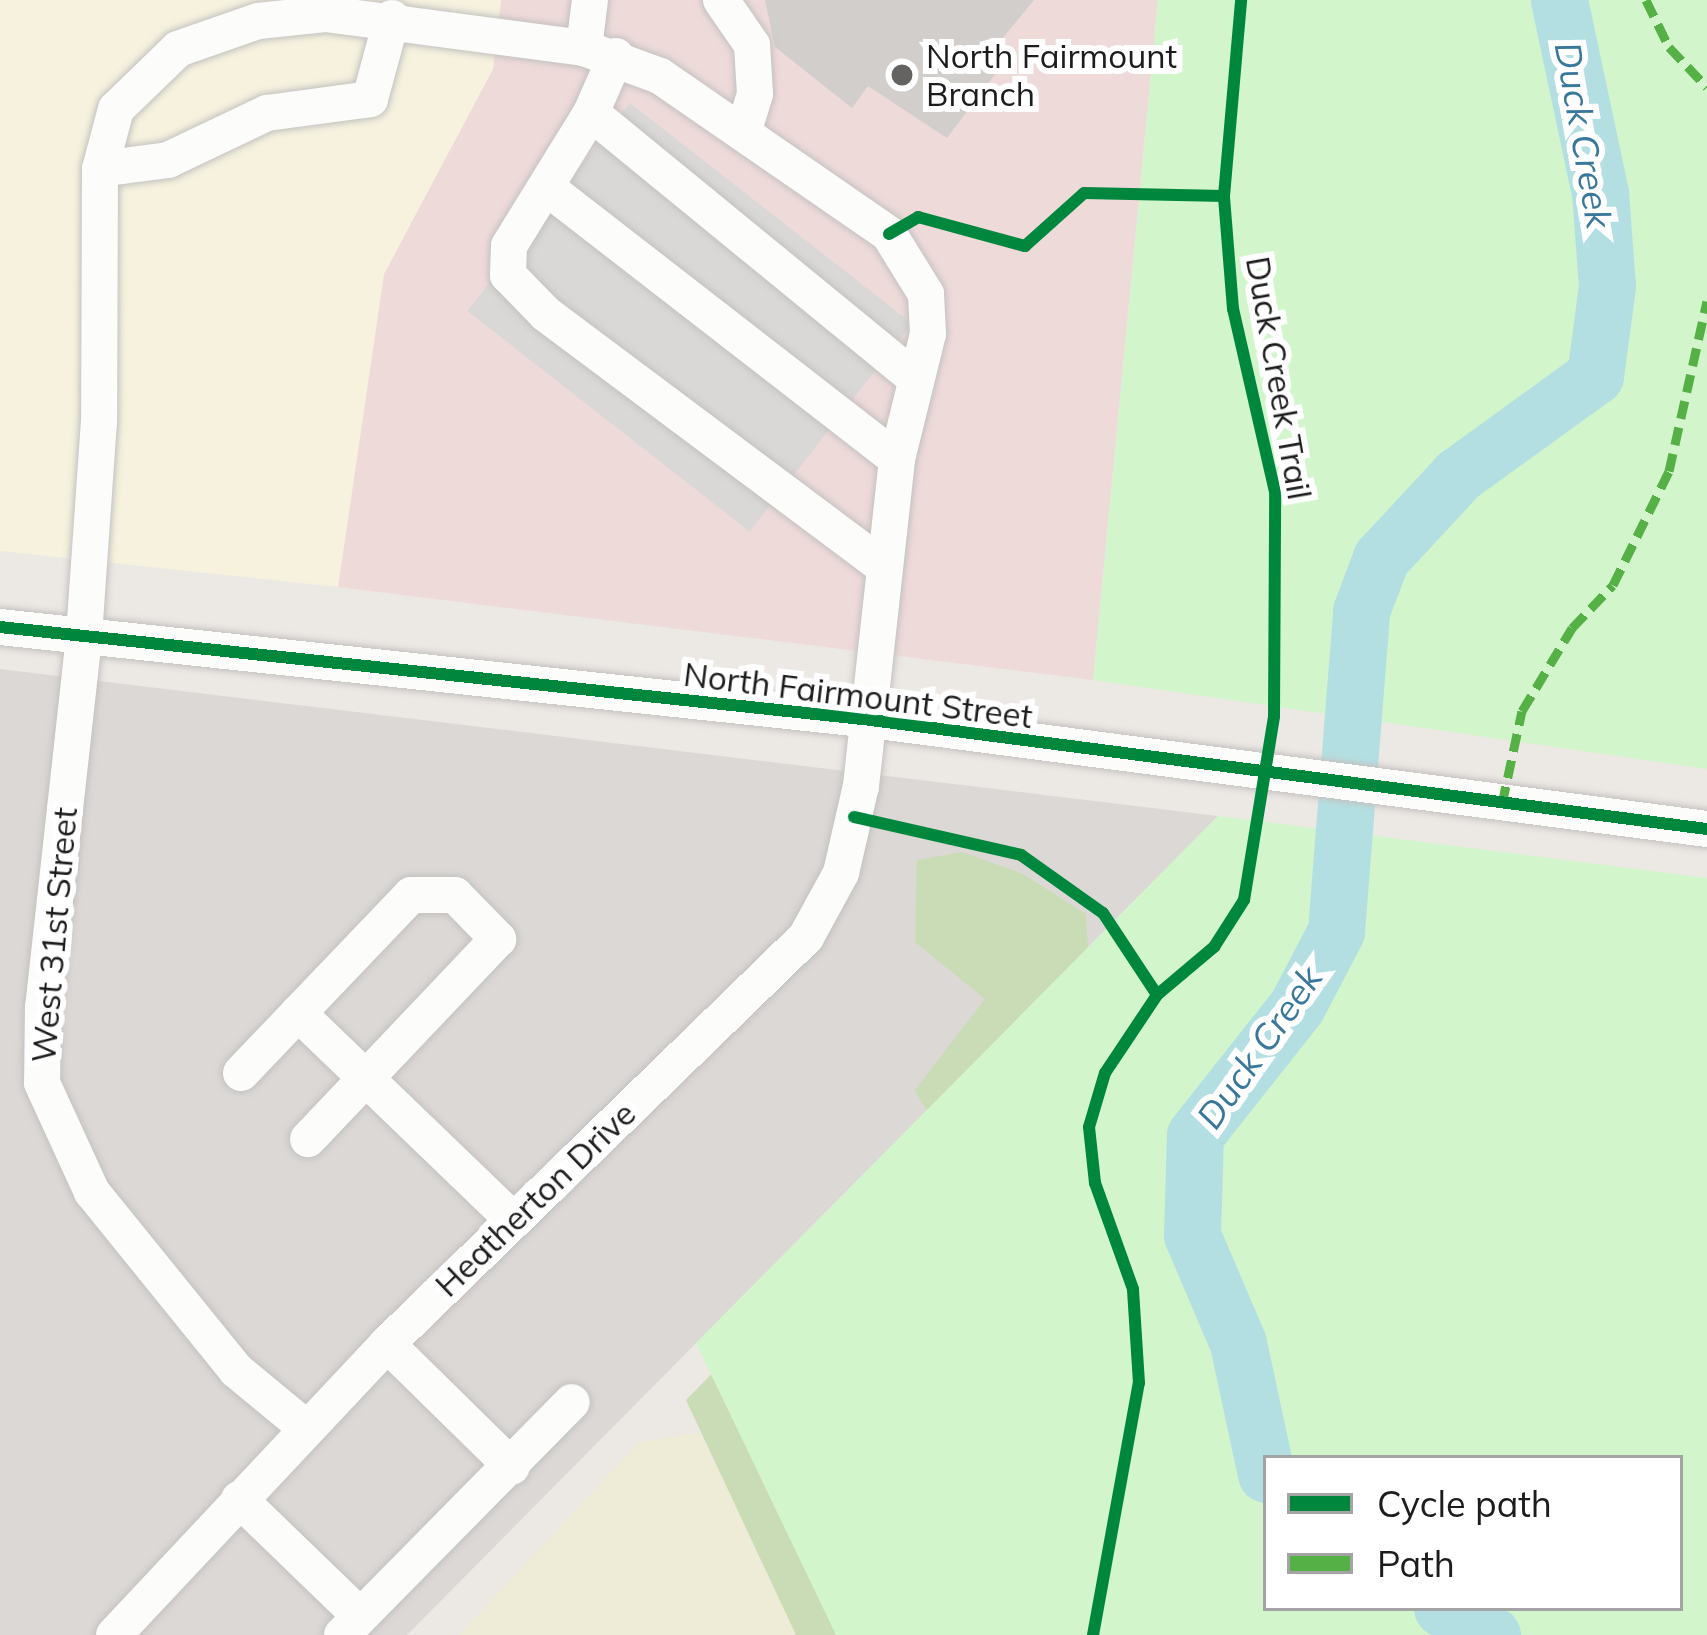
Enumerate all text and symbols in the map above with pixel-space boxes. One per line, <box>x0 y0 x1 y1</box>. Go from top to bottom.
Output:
place label: North Fairmount Branch <box>926 36 1177 114</box>
water label: Duck Creek <box>1546 38 1622 232</box>
marker: North Fairmount Branch <box>889 62 915 88</box>
street label: Duck Creek Trail <box>1238 253 1320 503</box>
street label: North Fairmount Street <box>681 654 1035 736</box>
street label: West 31st Street <box>23 806 85 1064</box>
water label: Duck Creek <box>1187 957 1331 1137</box>
street label: Heatherton Drive <box>427 1094 643 1304</box>
legend <box>1263 1455 1683 1611</box>
text: Cycle path <box>1377 1481 1552 1526</box>
text: Path <box>1377 1541 1455 1586</box>

